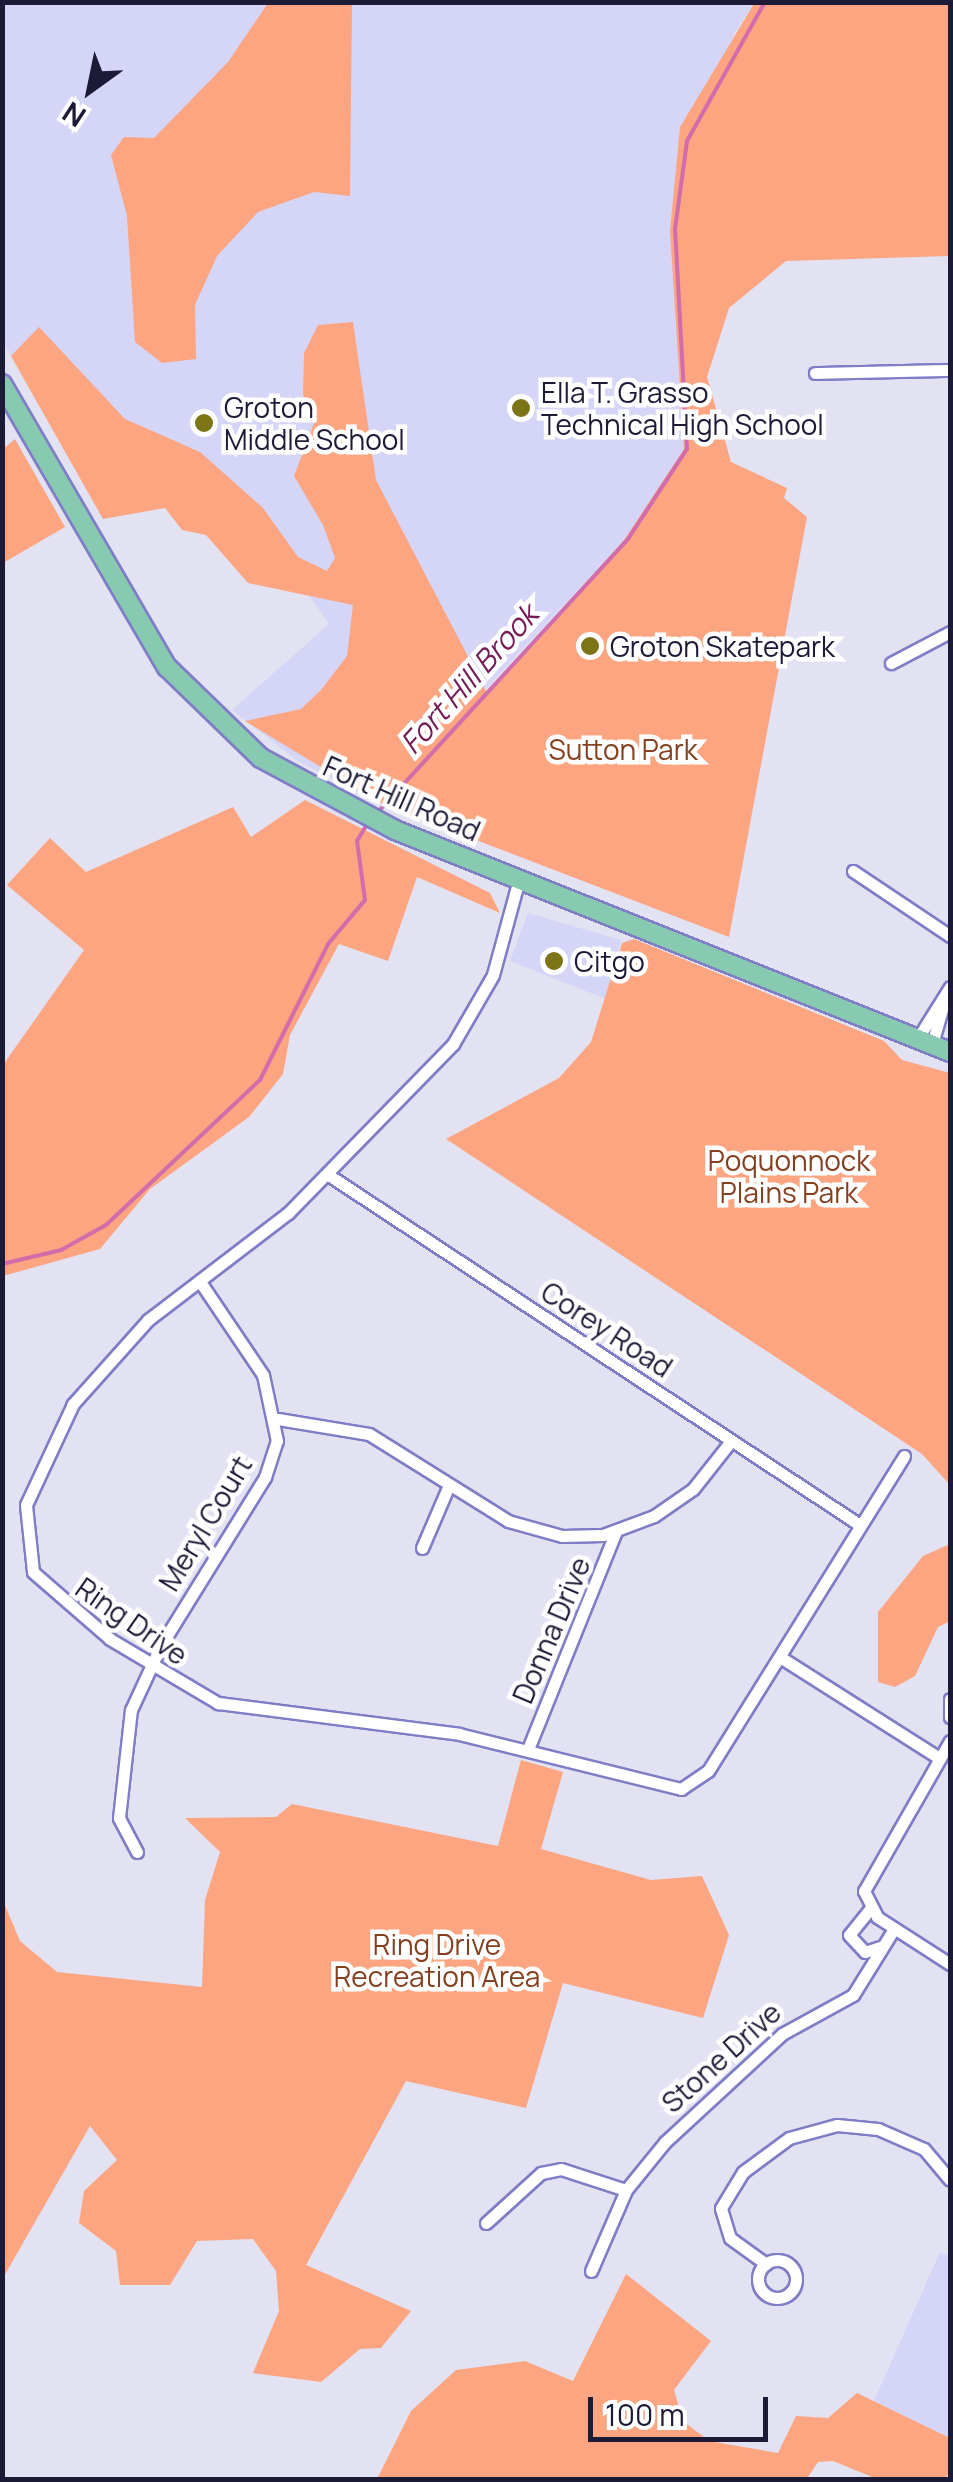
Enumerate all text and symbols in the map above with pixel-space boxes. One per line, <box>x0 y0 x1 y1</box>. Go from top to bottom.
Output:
north arrow <box>40 40 140 140</box>
text: N <box>55 94 92 137</box>
place label: Ella T. Grasso Technical High School <box>541 375 824 441</box>
place label: Groton Middle School <box>224 390 405 456</box>
marker: Ella T. Grasso Technical High School <box>510 397 532 419</box>
marker: Groton Middle School <box>193 412 215 434</box>
water label: Fort Hill Brook <box>393 597 545 761</box>
place label: Groton Skatepark <box>610 629 835 663</box>
marker: Groton Skatepark <box>579 635 601 657</box>
park label: Sutton Park <box>548 732 698 766</box>
street label: Fort Hill Road <box>318 749 486 847</box>
place label: Citgo <box>574 944 645 978</box>
marker: Citgo <box>543 950 565 972</box>
park label: Poquonnock Plains Park <box>708 1143 870 1209</box>
street label: Corey Road <box>535 1274 679 1384</box>
street label: Meryl Court <box>152 1450 258 1596</box>
street label: Donna Drive <box>505 1552 597 1708</box>
street label: Ring Drive <box>70 1570 194 1672</box>
park label: Ring Drive Recreation Area <box>334 1927 540 1993</box>
street label: Stone Drive <box>655 1995 787 2119</box>
scale bar <box>593 2377 773 2439</box>
text: 100 m <box>605 2394 685 2435</box>

